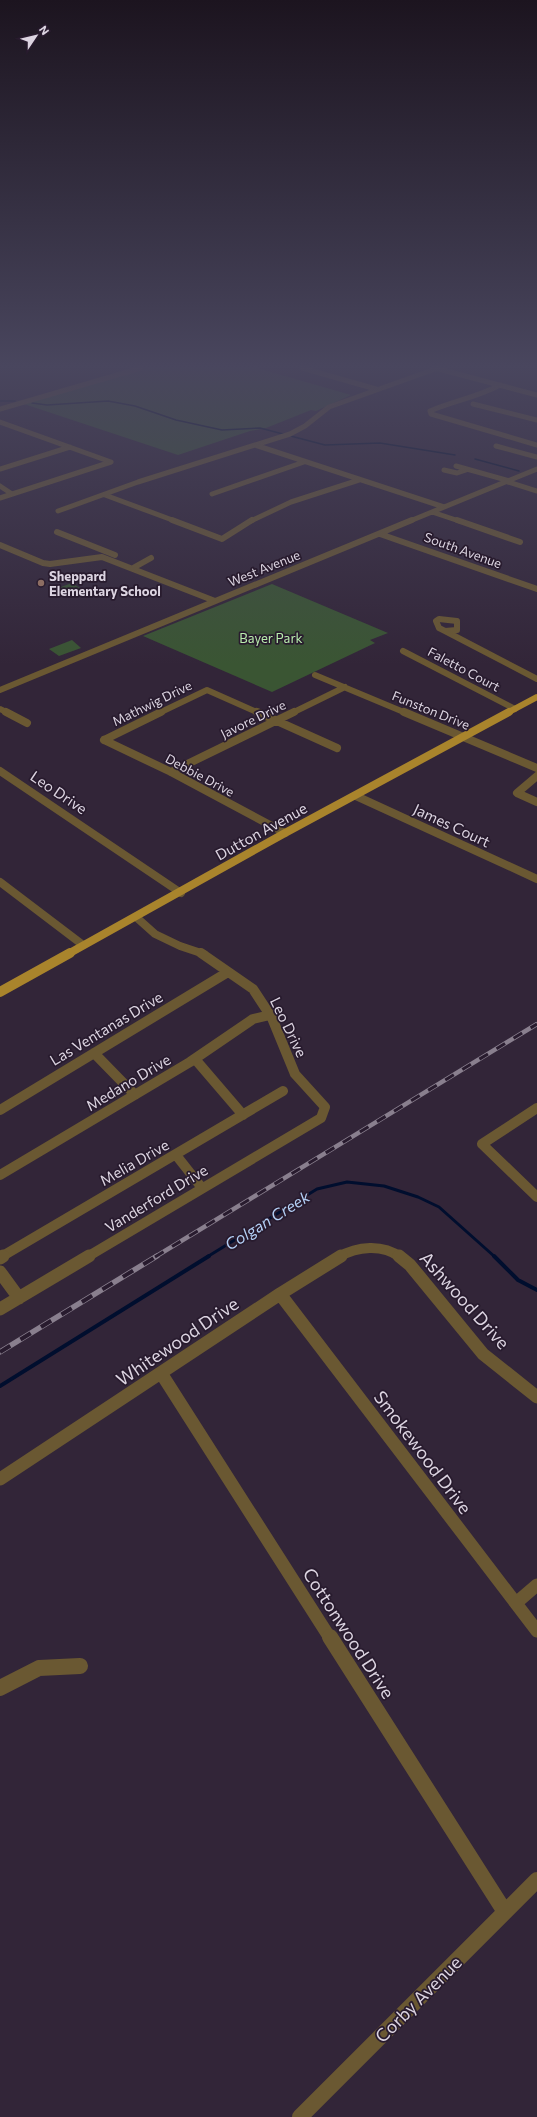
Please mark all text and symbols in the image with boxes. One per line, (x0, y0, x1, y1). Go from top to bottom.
north arrow (16, 16, 56, 56)
text: N (37, 23, 52, 37)
street label: South Avenue (422, 529, 504, 571)
street label: West Avenue (226, 546, 302, 590)
place label: Sheppard Elementary School (49, 568, 161, 599)
marker: Sheppard Elementary School (36, 578, 46, 588)
park label: Bayer Park (239, 630, 303, 646)
street label: Faletto Court (425, 643, 503, 695)
street label: Mathwig Drive (110, 677, 194, 729)
street label: Funston Drive (390, 687, 472, 733)
street label: Javore Drive (218, 696, 288, 742)
street label: Debbie Drive (163, 750, 237, 800)
street label: Leo Drive (27, 766, 91, 818)
street label: Dutton Avenue (212, 798, 310, 864)
street label: James Court (411, 799, 493, 851)
street label: Las Ventanas Drive (46, 987, 166, 1069)
street label: Leo Drive (267, 994, 311, 1060)
street label: Medano Drive (82, 1050, 174, 1114)
street label: Melia Drive (96, 1135, 172, 1189)
street label: Vanderford Drive (101, 1160, 211, 1236)
water label: Colgan Creek (221, 1186, 313, 1254)
street label: Ashwood Drive (415, 1247, 515, 1353)
street label: Whitewood Drive (112, 1292, 242, 1390)
street label: Smokewood Drive (370, 1386, 476, 1518)
street label: Cottonwood Drive (299, 1564, 399, 1702)
street label: Corby Avenue (370, 1951, 466, 2047)

